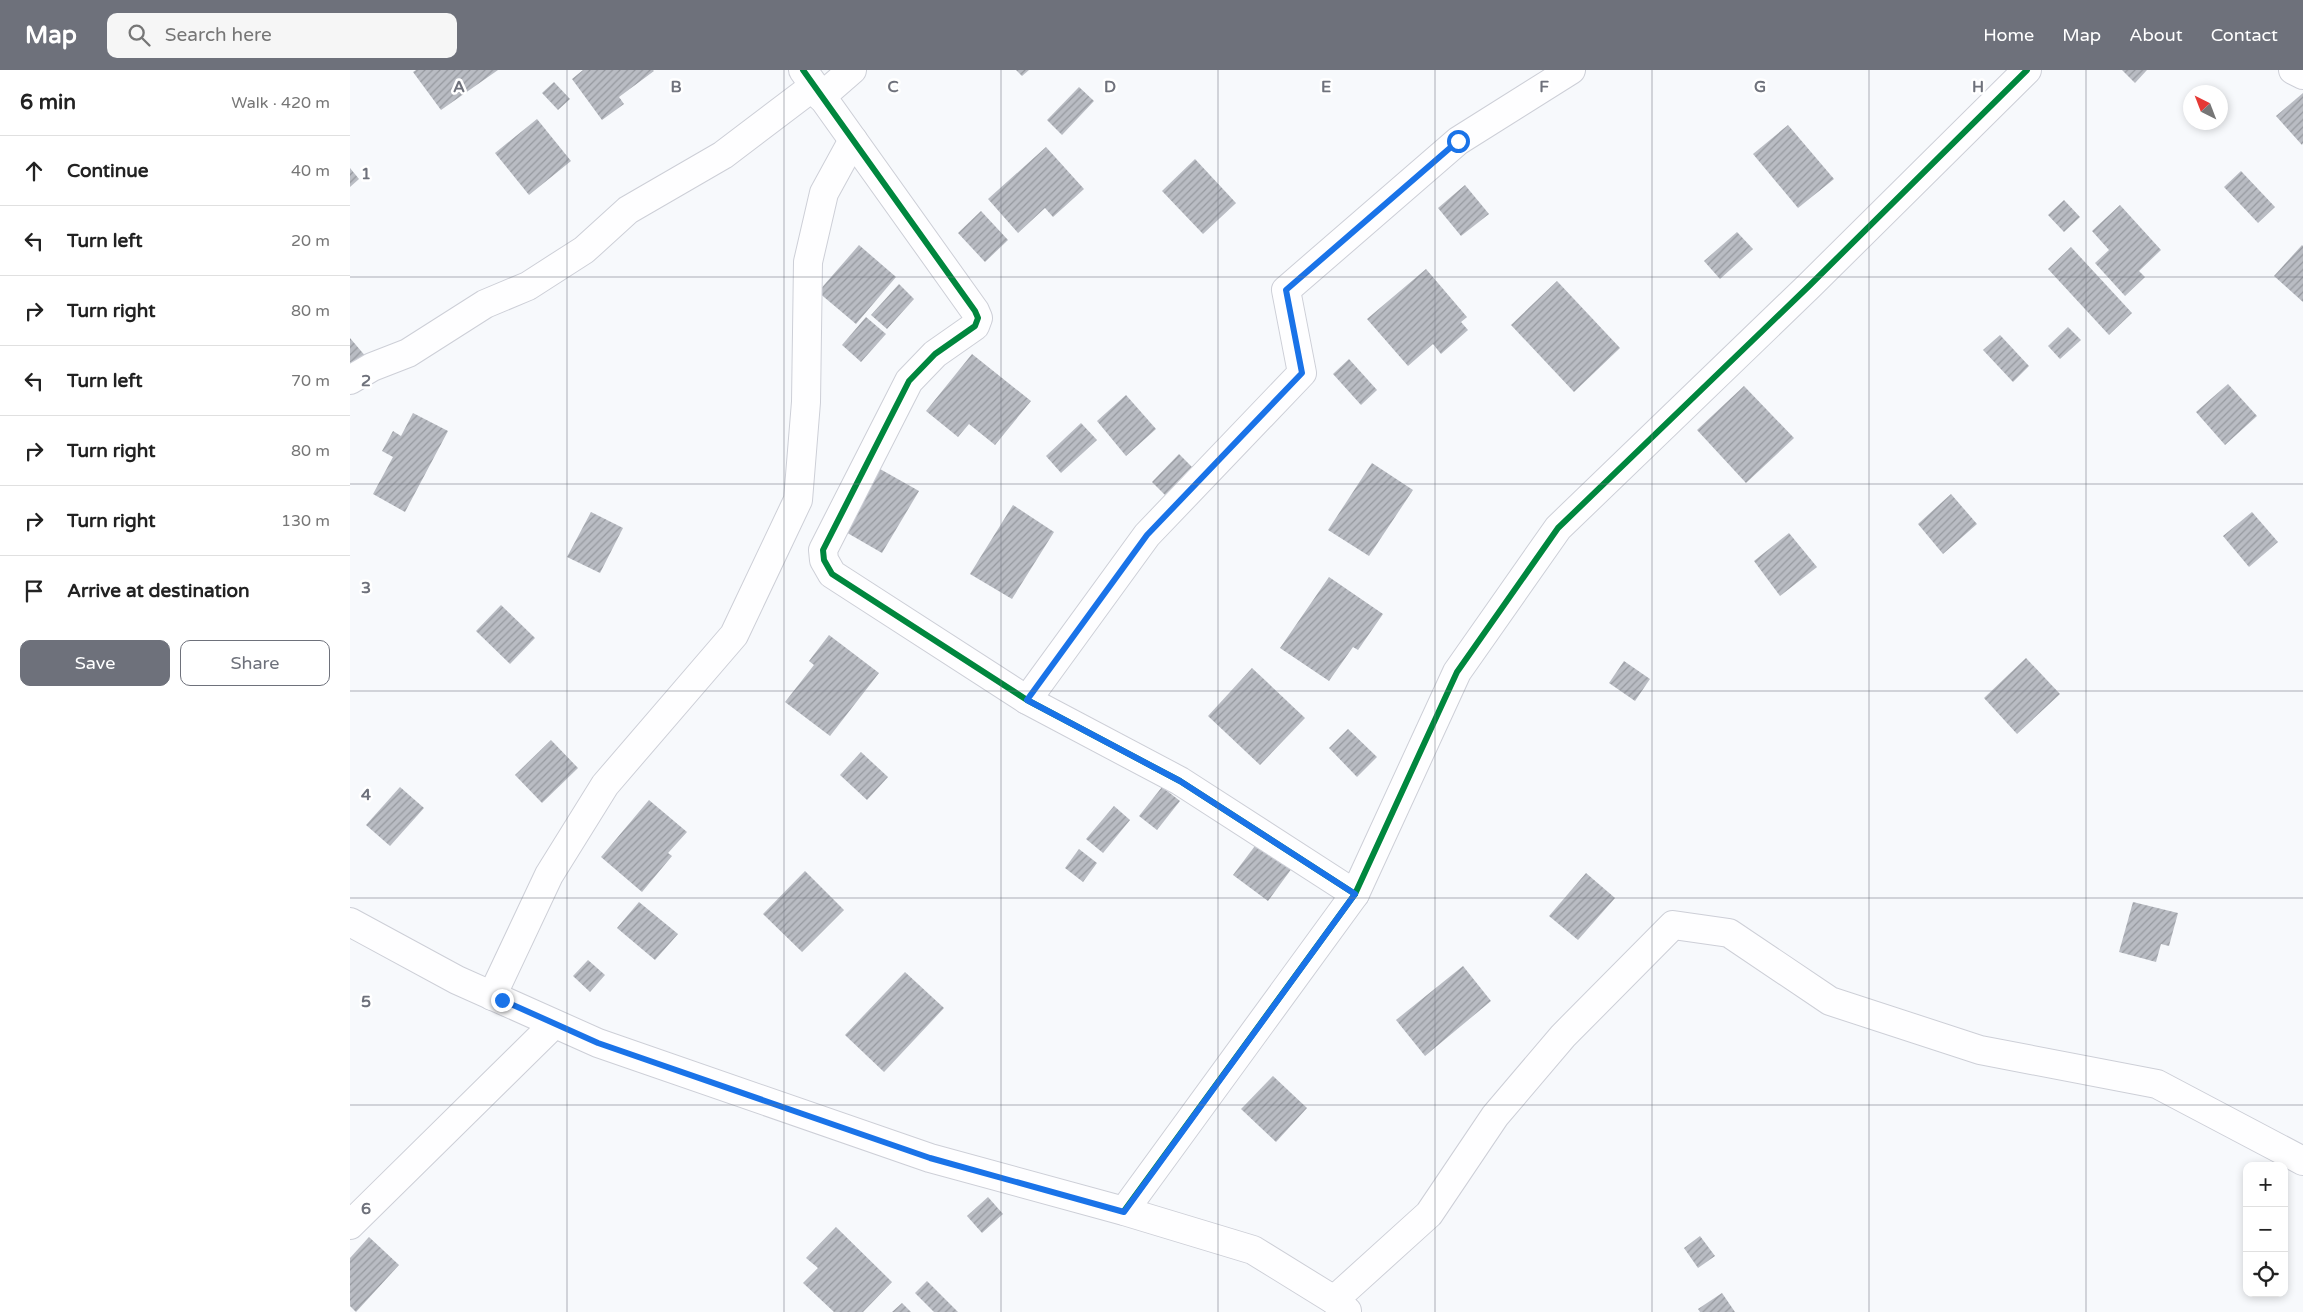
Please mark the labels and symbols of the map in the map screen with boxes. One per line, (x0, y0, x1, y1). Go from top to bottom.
text: A (453, 77, 465, 97)
text: B (670, 77, 682, 97)
text: C (887, 77, 899, 97)
text: D (1104, 77, 1116, 97)
text: E (1321, 77, 1331, 97)
text: F (1539, 77, 1549, 97)
text: G (1754, 77, 1766, 97)
text: H (1972, 77, 1984, 97)
north arrow (2183, 85, 2228, 130)
route start (1447, 130, 1470, 153)
text: 1 (361, 164, 371, 184)
text: 2 (361, 371, 371, 391)
text: 3 (361, 578, 371, 598)
text: 4 (361, 785, 371, 805)
route end (491, 989, 514, 1012)
text: 5 (361, 992, 371, 1012)
text: 6 (361, 1199, 371, 1219)

